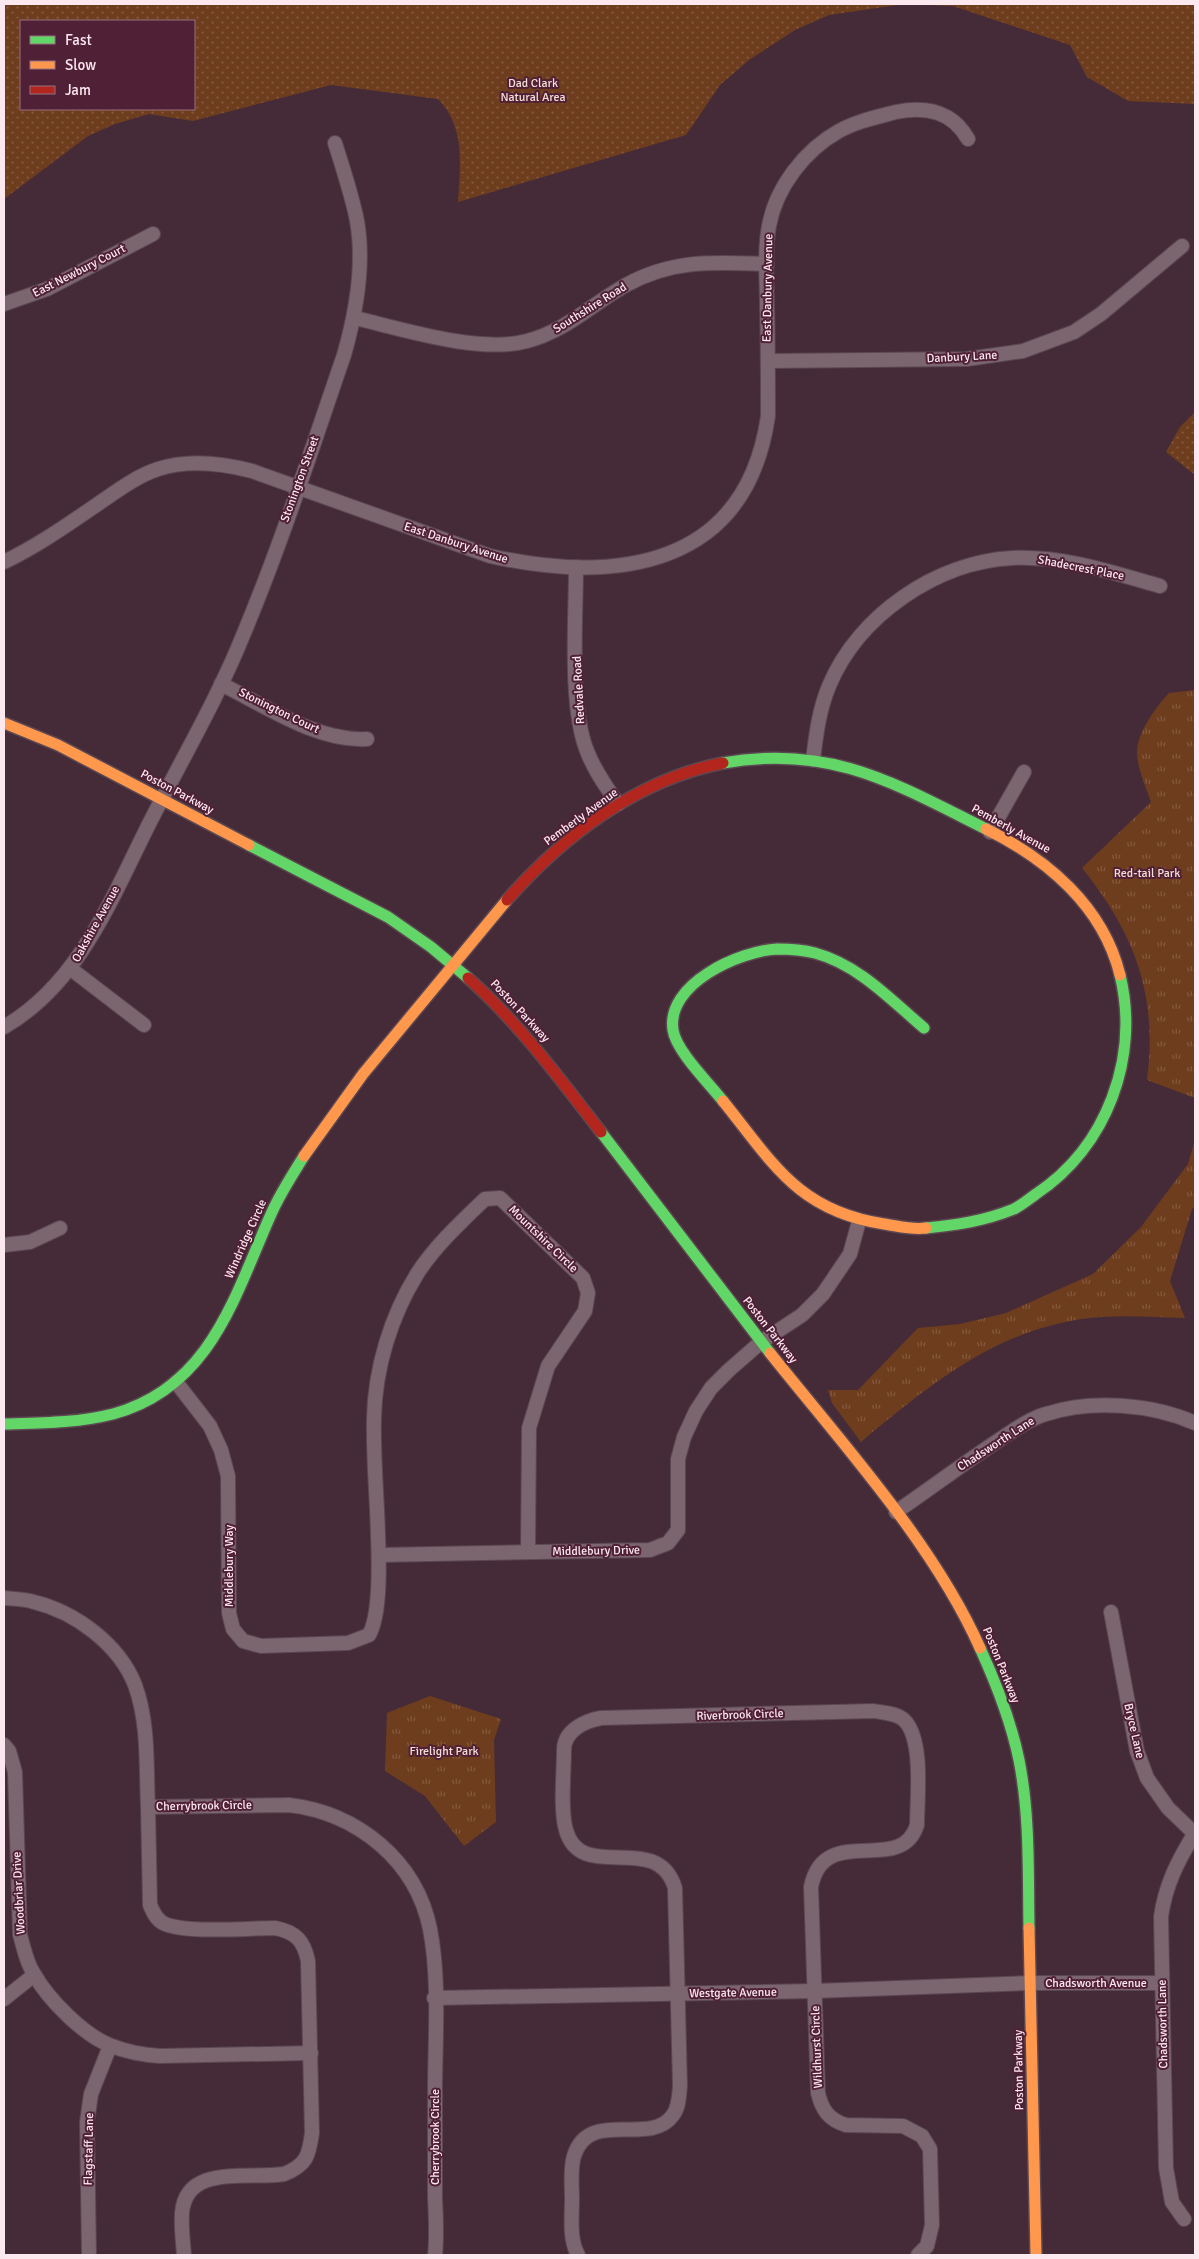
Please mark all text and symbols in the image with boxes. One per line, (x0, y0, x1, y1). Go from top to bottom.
legend (20, 20, 195, 110)
text: Fast (65, 31, 92, 49)
text: Slow (65, 56, 96, 74)
park label: Dad Clark Natural Area (500, 76, 566, 105)
text: Jam (65, 81, 91, 99)
street label: East Danbury Avenue (760, 234, 776, 342)
street label: East Newbury Court (30, 241, 128, 301)
street label: Southshire Road (551, 279, 629, 337)
street label: Danbury Lane (926, 348, 998, 366)
street label: Stonington Street (277, 434, 323, 524)
street label: East Danbury Avenue (402, 519, 510, 567)
street label: Shadecrest Place (1037, 552, 1125, 584)
street label: Redvale Road (570, 655, 588, 725)
street label: Stonington Court (236, 685, 322, 737)
street label: Poston Parkway (138, 766, 216, 818)
street label: Pemberly Avenue (541, 785, 621, 849)
street label: Pemberly Avenue (969, 801, 1053, 857)
park label: Red-tail Park (1114, 866, 1180, 881)
street label: Oakshire Avenue (69, 883, 123, 965)
street label: Poston Parkway (487, 976, 553, 1046)
street label: Windridge Circle (222, 1197, 270, 1281)
street label: Mountshire Circle (505, 1202, 581, 1276)
street label: Poston Parkway (739, 1294, 801, 1367)
street label: Chadsworth Lane (955, 1413, 1037, 1475)
street label: Middlebury Way (222, 1524, 237, 1607)
street label: Middlebury Drive (552, 1543, 640, 1559)
street label: Poston Parkway (979, 1625, 1023, 1706)
street label: Bryce Lane (1120, 1702, 1148, 1760)
street label: Riverbrook Circle (696, 1706, 784, 1724)
park label: Firelight Park (409, 1744, 479, 1759)
street label: Cherrybrook Circle (156, 1798, 252, 1814)
street label: Woodbriar Drive (9, 1851, 29, 1935)
street label: Chadsworth Avenue (1045, 1976, 1147, 1991)
street label: Chadsworth Lane (1155, 1979, 1171, 2069)
street label: Westgate Avenue (689, 1985, 777, 2001)
street label: Wildhurst Circle (808, 2005, 826, 2089)
street label: Poston Parkway (1011, 2029, 1027, 2110)
street label: Cherrybrook Circle (428, 2089, 443, 2185)
street label: Flagstaff Lane (81, 2112, 97, 2186)

